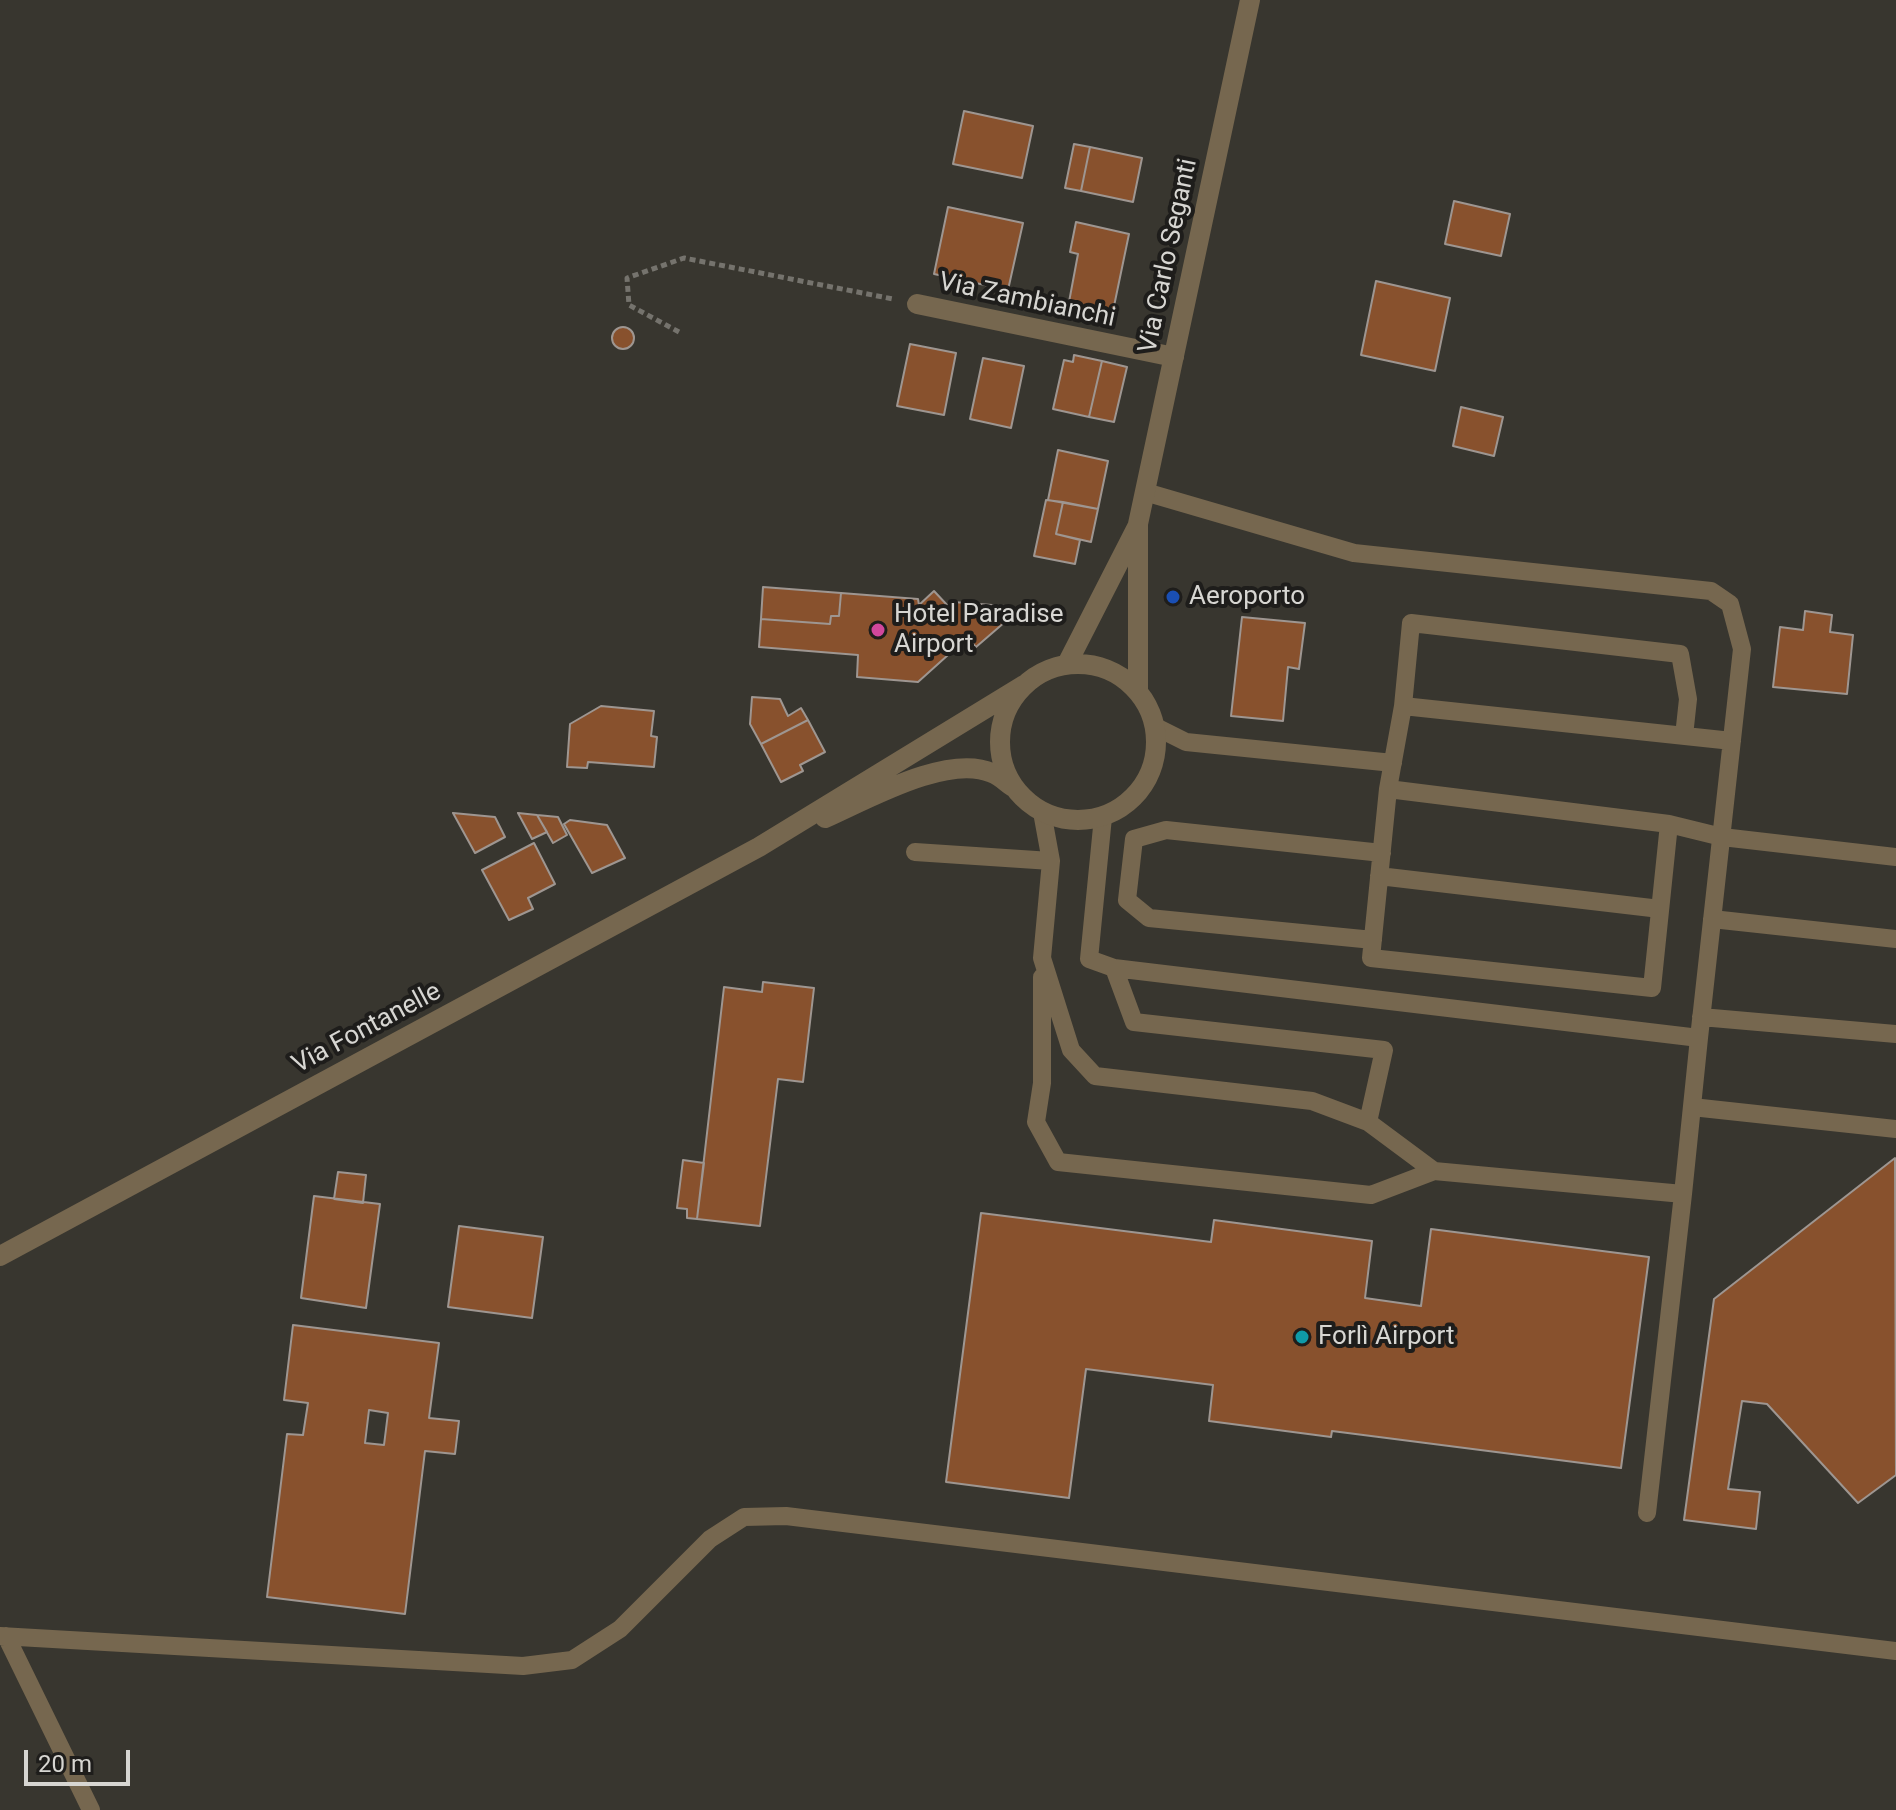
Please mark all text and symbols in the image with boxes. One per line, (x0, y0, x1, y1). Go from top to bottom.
street label: Via Carlo Seganti (1133, 156, 1205, 356)
street label: Via Zambianchi (936, 267, 1118, 335)
place label: Aeroporto (1189, 581, 1305, 613)
marker: Aeroporto (1164, 588, 1182, 606)
place label: Hotel Paradise Airport (894, 599, 1063, 660)
marker: Hotel Paradise Airport (869, 621, 887, 639)
street label: Via Fontanelle (287, 977, 447, 1081)
place label: Forlì Airport (1318, 1321, 1454, 1353)
marker: Forlì Airport (1293, 1328, 1311, 1346)
scale bar (28, 1734, 134, 1784)
text: 20 m (38, 1750, 92, 1778)

